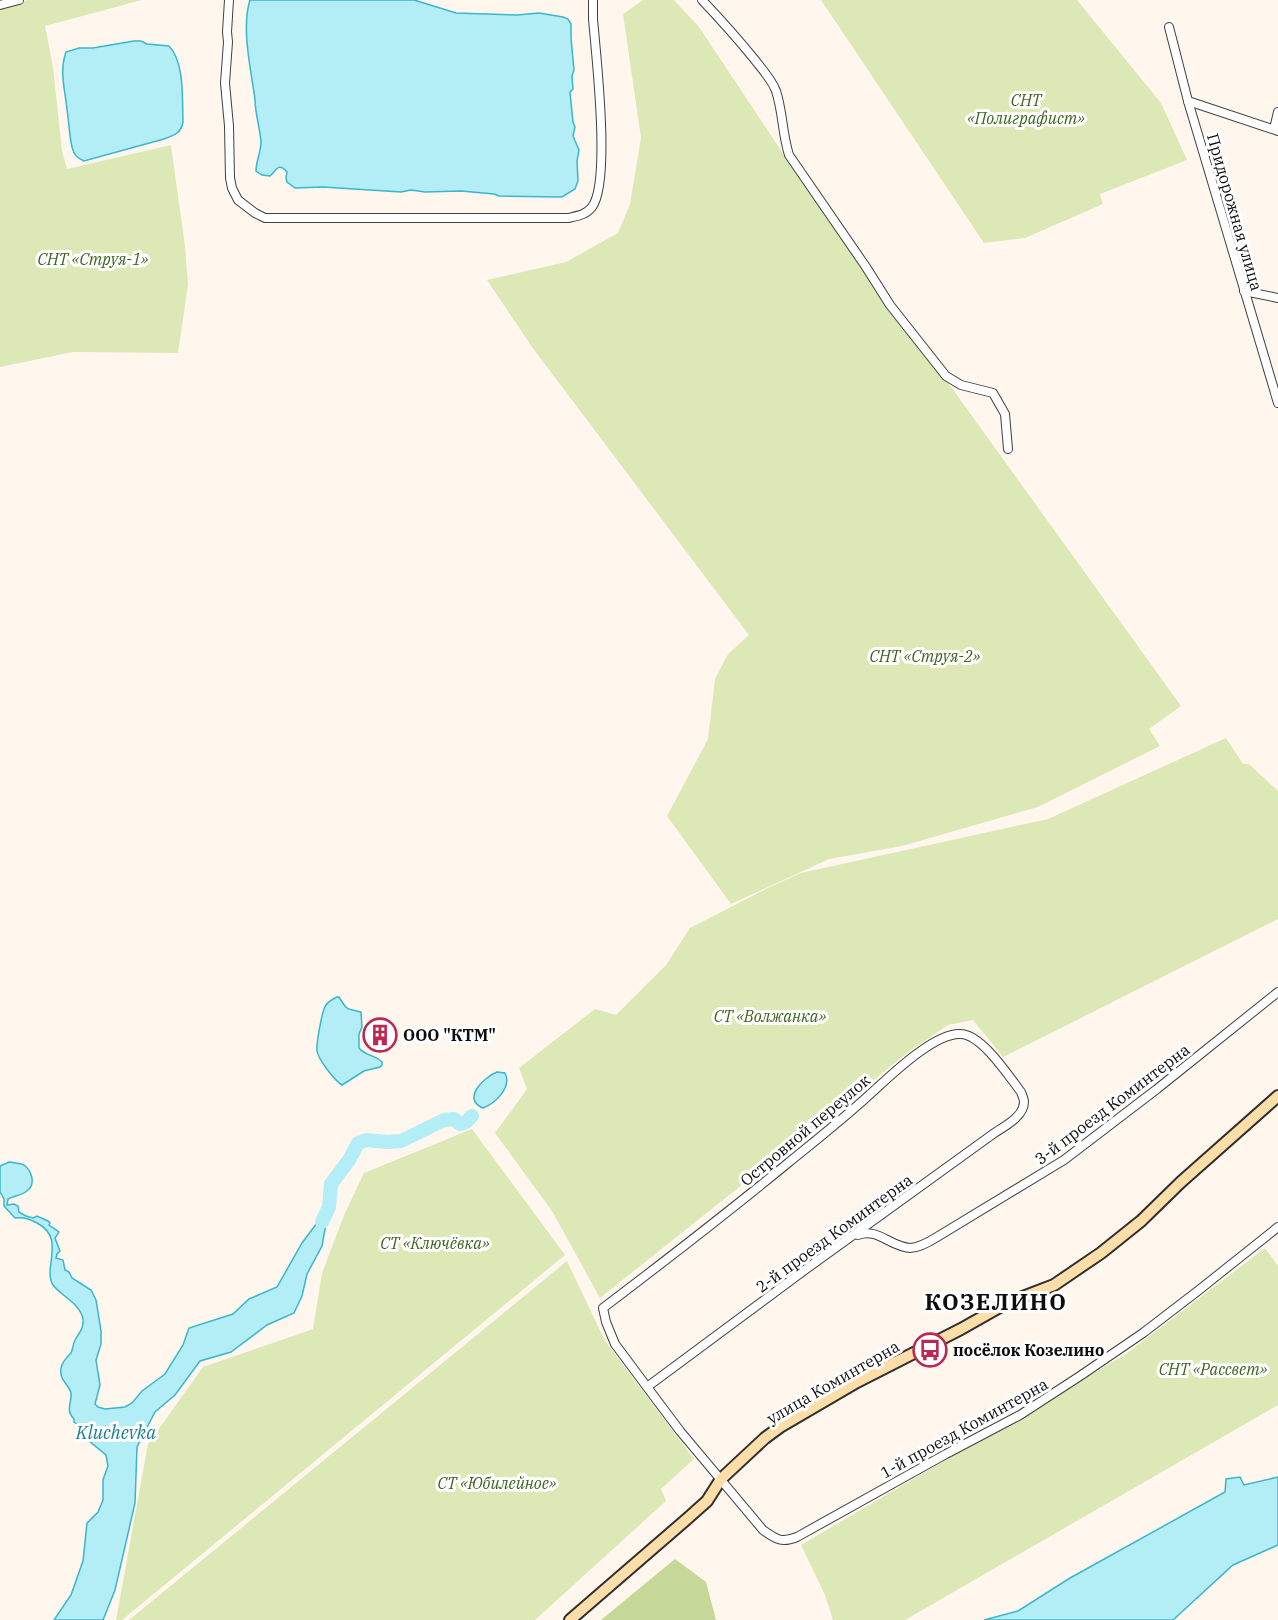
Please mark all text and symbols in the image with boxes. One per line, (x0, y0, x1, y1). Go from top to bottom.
park label: СНТ «Полиграфист» (967, 90, 1085, 128)
street label: Придорожная улица (1203, 131, 1267, 293)
park label: СНТ «Струя-1» (38, 249, 149, 269)
park label: СНТ «Струя-2» (870, 646, 981, 666)
park label: СТ «Волжанка» (714, 1006, 827, 1026)
building icon: ООО "КТМ" (362, 1017, 398, 1053)
place label: ООО "КТМ" (403, 1025, 496, 1045)
street label: 3-й проезд Коминтерна (1031, 1039, 1194, 1169)
street label: Островной переулок (736, 1069, 875, 1190)
street label: 2-й проезд Коминтерна (752, 1169, 916, 1297)
park label: СТ «Ключёвка» (380, 1233, 490, 1253)
district label: КОЗЕЛИНО (925, 1287, 1067, 1316)
bus stop icon: посёлок Козелино (912, 1332, 948, 1368)
street label: улица Коминтерна (763, 1336, 903, 1428)
place label: посёлок Козелино (953, 1340, 1104, 1360)
park label: СНТ «Рассвет» (1159, 1359, 1268, 1379)
street label: 1-й проезд Коминтерна (877, 1373, 1052, 1482)
water label: Kluchevka (75, 1421, 156, 1444)
park label: СТ «Юбилейное» (438, 1473, 557, 1493)

